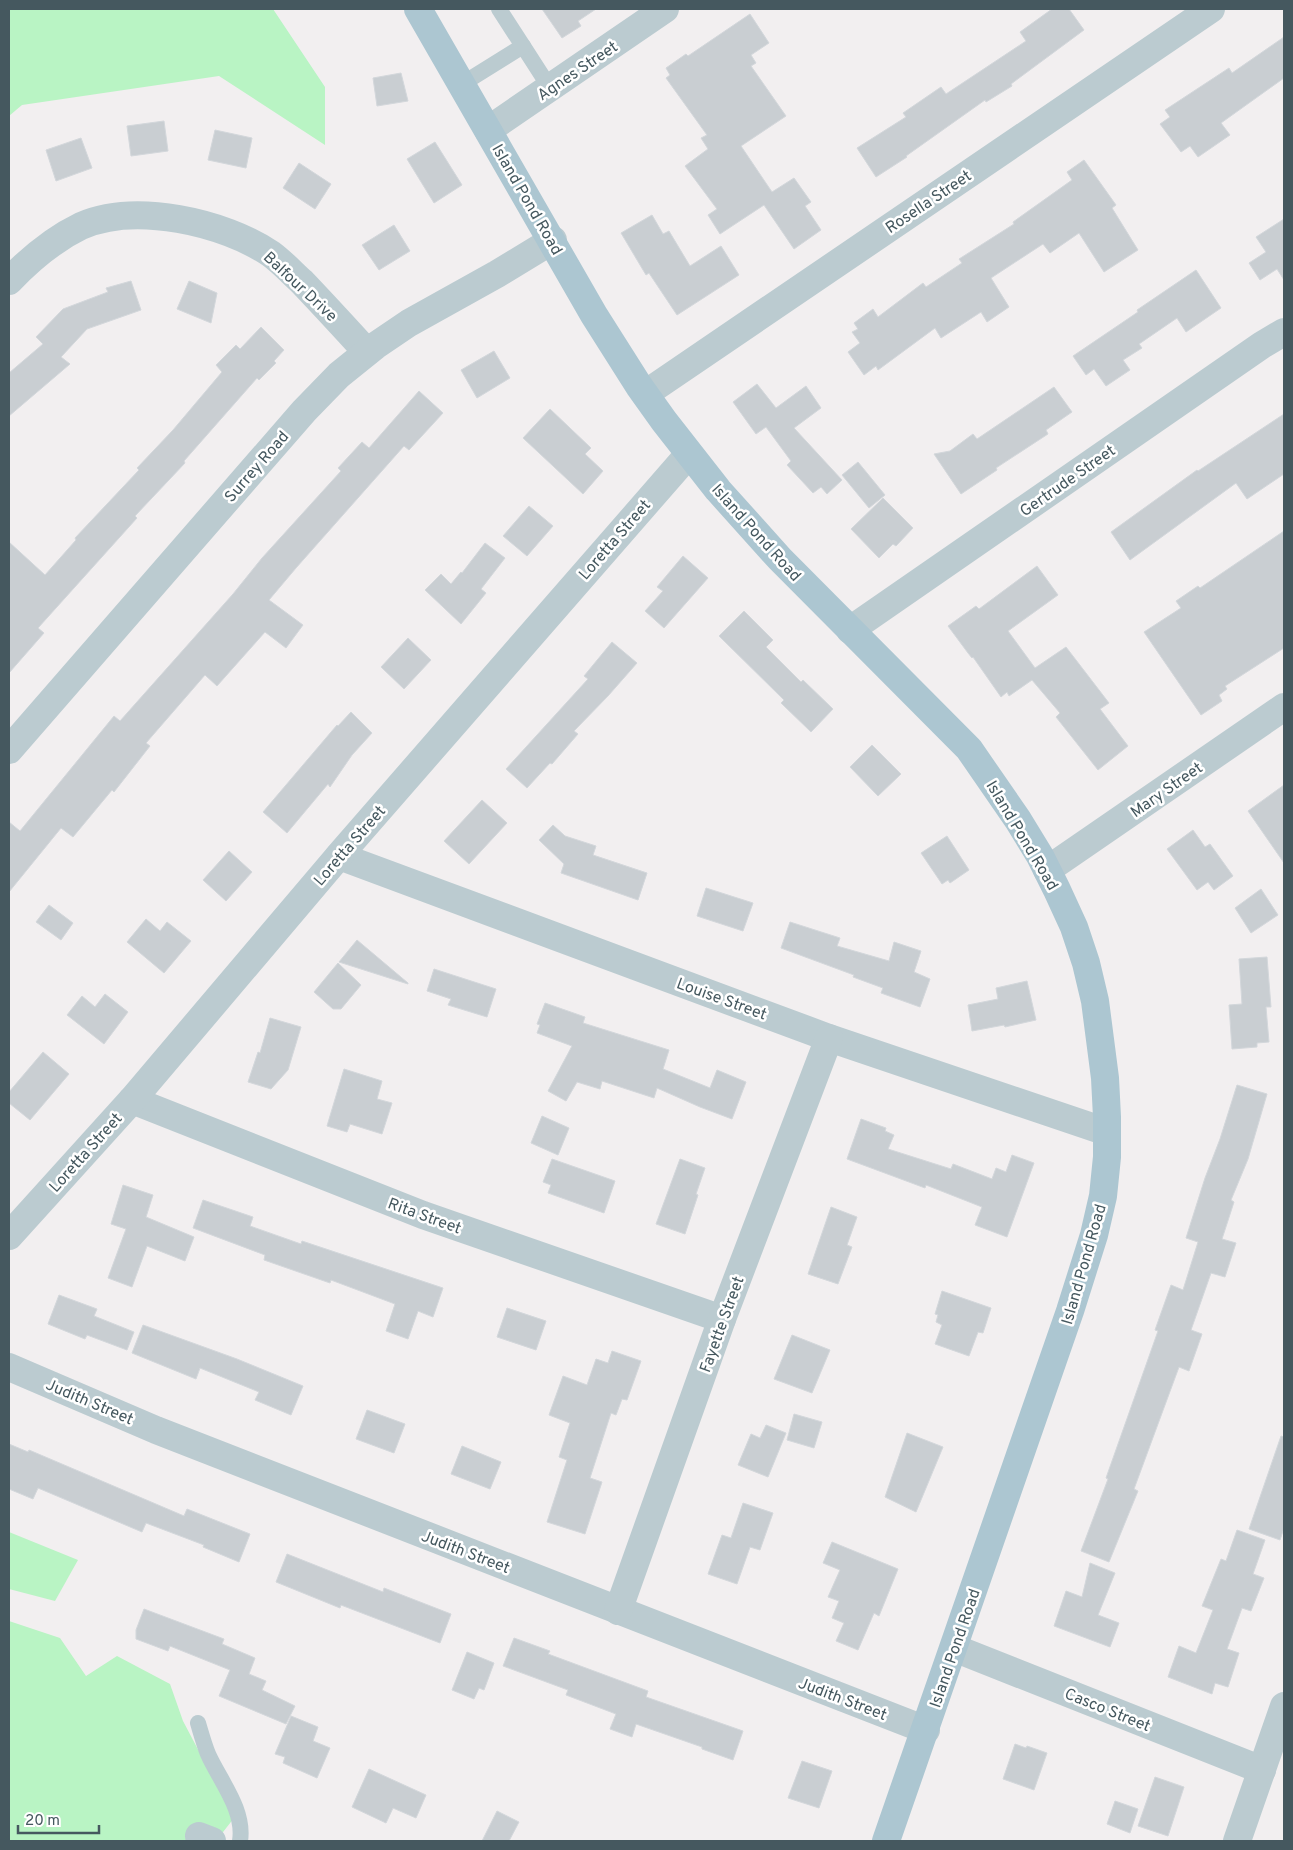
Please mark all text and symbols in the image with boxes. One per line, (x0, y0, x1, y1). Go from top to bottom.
street label: Agnes Street (534, 37, 622, 106)
street label: Island Pond Road (486, 141, 566, 259)
street label: Rosella Street (882, 167, 976, 239)
street label: Balfour Drive (258, 248, 341, 327)
street label: Surrey Road (221, 427, 294, 507)
street label: Gertrude Street (1017, 441, 1120, 522)
street label: Island Pond Road (706, 480, 805, 586)
street label: Loretta Street (575, 496, 656, 585)
street label: Mary Street (1127, 758, 1207, 823)
street label: Island Pond Road (981, 778, 1062, 895)
street label: Loretta Street (310, 802, 391, 891)
street label: Louise Street (673, 974, 769, 1025)
street label: Loretta Street (46, 1109, 127, 1197)
street label: Rita Street (385, 1194, 464, 1239)
street label: Island Pond Road (1058, 1202, 1112, 1327)
street label: Fayette Street (696, 1274, 750, 1376)
street label: Judith Street (42, 1375, 136, 1430)
street label: Judith Street (418, 1527, 512, 1579)
street label: Island Pond Road (926, 1587, 986, 1711)
street label: Judith Street (795, 1674, 889, 1726)
street label: Casco Street (1061, 1685, 1153, 1737)
scale bar (18, 1802, 99, 1834)
text: 20 m (25, 1812, 60, 1831)

